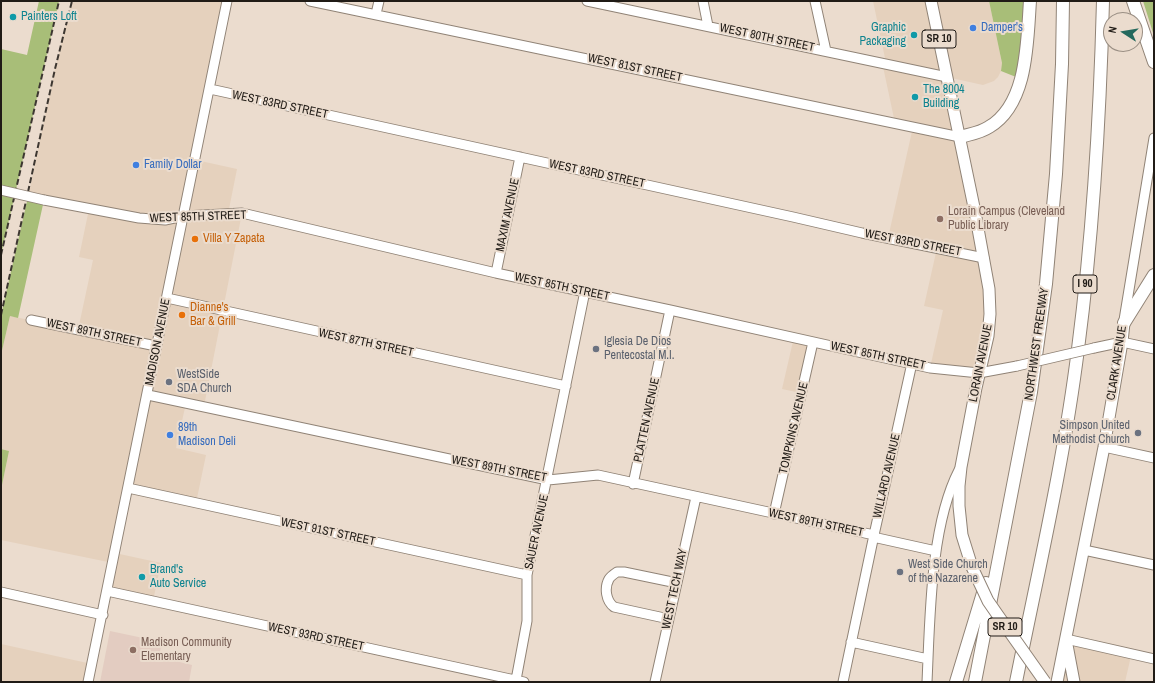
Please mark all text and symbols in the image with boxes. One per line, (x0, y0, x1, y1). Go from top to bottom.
place label: Painters Loft (21, 10, 77, 24)
marker: Painters Loft (8, 12, 18, 22)
north arrow (1103, 12, 1143, 52)
street label: WEST 80TH STREET (718, 21, 816, 55)
place label: Graphic Packaging (860, 21, 906, 49)
place label: Damper's (981, 21, 1023, 35)
marker: Damper's (968, 23, 978, 33)
text: N (1105, 25, 1120, 34)
marker: Graphic Packaging (909, 30, 919, 40)
road number: SR 10 (922, 30, 956, 48)
street label: WEST 81ST STREET (586, 51, 684, 85)
place label: The 8004 Building (923, 83, 965, 111)
street label: WEST 83RD STREET (231, 88, 329, 122)
marker: The 8004 Building (910, 92, 920, 102)
street label: WEST 83RD STREET (548, 157, 646, 191)
place label: Family Dollar (144, 158, 201, 172)
marker: Family Dollar (131, 160, 141, 170)
street label: MAXIM AVENUE (493, 177, 523, 253)
place label: Lorain Campus (Cleveland Public Library (948, 205, 1065, 233)
street label: WEST 85TH STREET (149, 208, 247, 226)
marker: Lorain Campus (Cleveland Public Library (935, 214, 945, 224)
street label: WEST 83RD STREET (864, 227, 962, 259)
place label: Villa Y Zapata (203, 232, 265, 246)
marker: Villa Y Zapata (190, 234, 200, 244)
street label: WEST 85TH STREET (513, 270, 611, 304)
road number: I 90 (1073, 275, 1097, 293)
street label: NORTHWEST FREEWAY (1022, 287, 1052, 401)
street label: MADISON AVENUE (142, 297, 174, 387)
place label: Dianne's Bar & Grill (190, 301, 235, 329)
marker: Dianne's Bar & Grill (177, 310, 187, 320)
street label: WEST 89TH STREET (45, 316, 143, 350)
street label: LORAIN AVENUE (966, 323, 996, 403)
street label: CLARK AVENUE (1104, 325, 1130, 401)
street label: WEST 87TH STREET (317, 326, 415, 360)
place label: Iglesia De Dios Pentecostal M.I. (604, 335, 675, 363)
street label: WEST 85TH STREET (829, 339, 927, 373)
marker: Iglesia De Dios Pentecostal M.I. (591, 344, 601, 354)
place label: WestSide SDA Church (177, 368, 232, 396)
street label: PLATTEN AVENUE (631, 376, 663, 464)
marker: WestSide SDA Church (164, 377, 174, 387)
street label: TOMPKINS AVENUE (776, 381, 812, 475)
place label: Simpson United Methodist Church (1052, 419, 1130, 447)
place label: 89th Madison Deli (178, 421, 236, 449)
marker: Simpson United Methodist Church (1133, 428, 1143, 438)
marker: 89th Madison Deli (165, 430, 175, 440)
street label: WILLARD AVENUE (870, 432, 904, 520)
street label: WEST 89TH STREET (450, 453, 548, 485)
street label: SAUER AVENUE (522, 493, 552, 571)
street label: WEST 89TH STREET (767, 506, 865, 540)
street label: WEST 91ST STREET (279, 515, 377, 549)
street label: WEST TECH WAY (659, 547, 691, 631)
place label: West Side Church of the Nazarene (908, 558, 988, 586)
place label: Brand's Auto Service (150, 563, 206, 591)
marker: West Side Church of the Nazarene (895, 567, 905, 577)
marker: Brand's Auto Service (137, 572, 147, 582)
road number: SR 10 (988, 618, 1022, 636)
street label: WEST 93RD STREET (267, 620, 365, 654)
place label: Madison Community Elementary (141, 636, 232, 664)
marker: Madison Community Elementary (128, 645, 138, 655)

